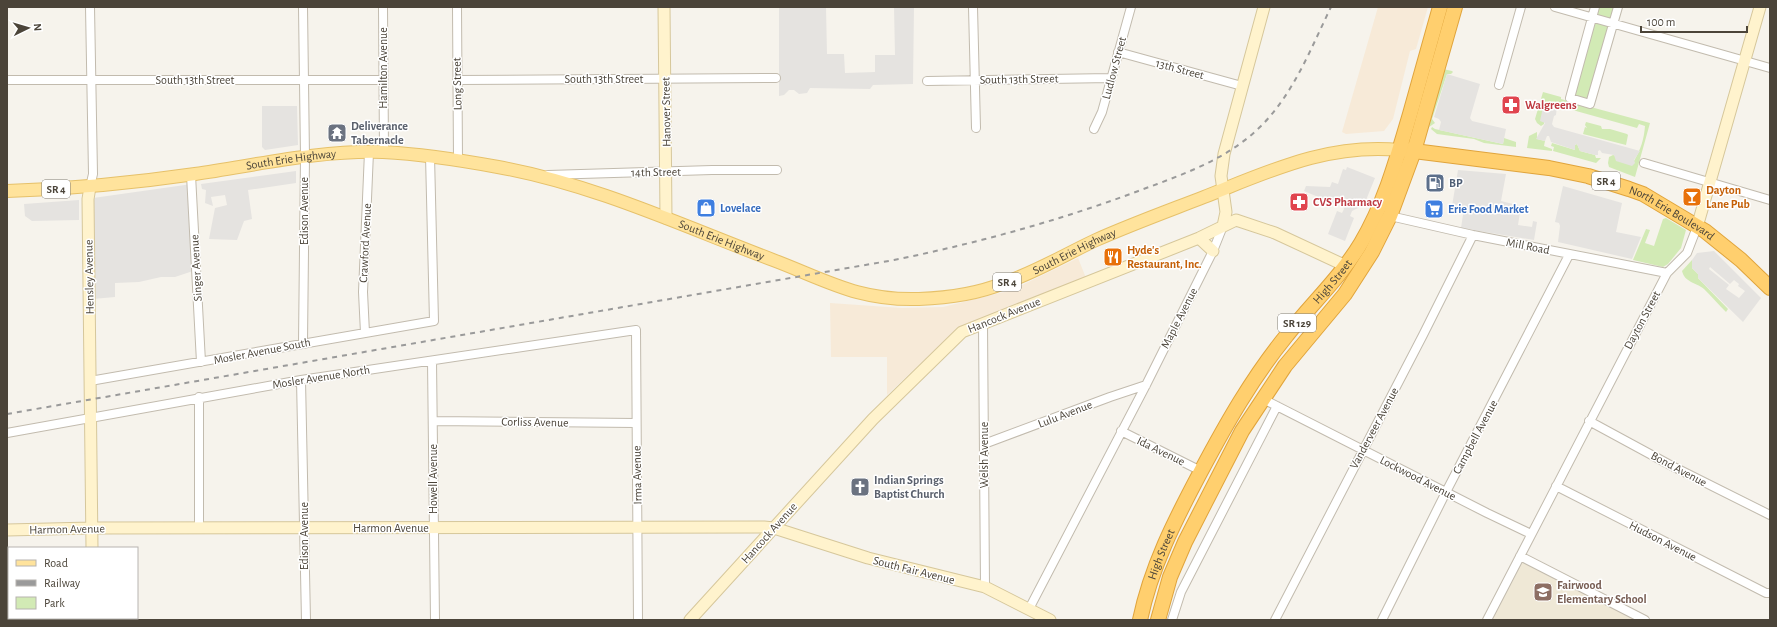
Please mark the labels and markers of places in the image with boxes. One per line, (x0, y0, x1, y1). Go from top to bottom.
pharmacy icon: Walgreens (1500, 94, 1522, 116)
place label: Walgreens (1525, 99, 1577, 111)
place label: Deliverance Tabernacle (351, 120, 408, 146)
temple icon: Deliverance Tabernacle (326, 122, 348, 144)
fuel station icon: BP (1424, 172, 1446, 194)
place label: BP (1449, 177, 1463, 189)
place label: Dayton Lane Pub (1706, 184, 1750, 210)
bar icon: Dayton Lane Pub (1681, 186, 1703, 208)
pharmacy icon: CVS Pharmacy (1288, 191, 1310, 213)
place label: CVS Pharmacy (1313, 196, 1383, 209)
shop icon: Lovelace (695, 197, 717, 219)
supermarket icon: Erie Food Market (1423, 198, 1445, 220)
place label: Lovelace (720, 202, 761, 214)
place label: Erie Food Market (1448, 203, 1529, 215)
place label: Hyde's Restaurant, Inc. (1127, 244, 1202, 270)
restaurant icon: Hyde's Restaurant, Inc. (1102, 246, 1124, 268)
place label: Indian Springs Baptist Church (874, 474, 945, 500)
church icon: Indian Springs Baptist Church (849, 476, 871, 498)
place label: Fairwood Elementary School (1557, 579, 1647, 606)
school or university icon: Fairwood Elementary School (1532, 581, 1554, 603)

